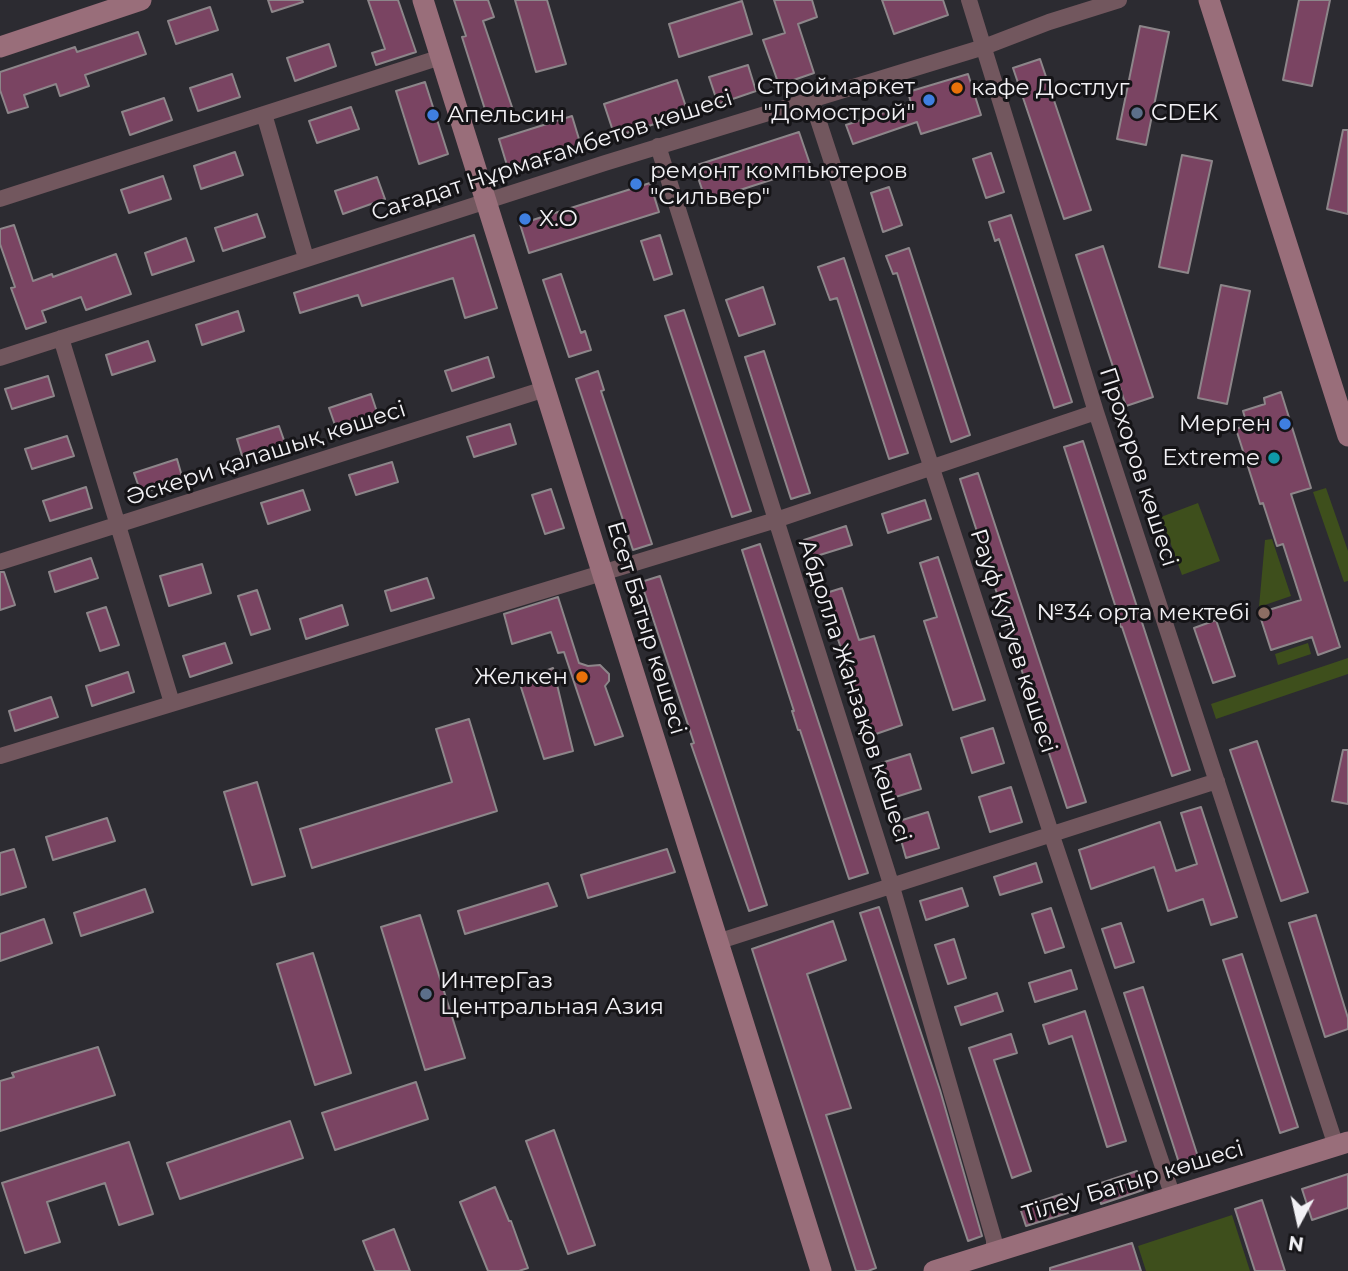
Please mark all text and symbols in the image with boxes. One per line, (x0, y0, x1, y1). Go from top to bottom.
place label: Строймаркет "Домострой" (757, 73, 915, 127)
place label: кафе Достлуг (971, 74, 1130, 102)
marker: кафе Достлуг (949, 80, 965, 96)
street label: Сағадат Нұрмағамбетов көшесі (368, 84, 736, 228)
marker: Строймаркет "Домострой" (921, 92, 937, 108)
place label: CDEK (1151, 99, 1218, 127)
place label: Апельсин (447, 101, 565, 129)
marker: CDEK (1129, 105, 1145, 121)
marker: Апельсин (425, 107, 441, 123)
place label: ремонт компьютеров "Сильвер" (650, 157, 908, 211)
marker: ремонт компьютеров "Сильвер" (628, 176, 644, 192)
place label: X.O (539, 205, 578, 233)
marker: X.O (517, 211, 533, 227)
street label: Прохоров көшесі (1093, 364, 1183, 570)
street label: Әскери қалашық көшесі (123, 396, 409, 512)
place label: Мерген (1179, 410, 1271, 438)
marker: Мерген (1277, 416, 1293, 432)
place label: Extreme (1162, 444, 1260, 472)
marker: Extreme (1266, 450, 1282, 466)
street label: Есет Батыр көшесі (600, 518, 692, 738)
street label: Рауф Кутуев көшесі (964, 525, 1062, 757)
street label: Абдолла Жанзақов көшесі (792, 536, 916, 846)
place label: №34 орта мектебі (1036, 599, 1250, 627)
marker: №34 орта мектебі (1256, 605, 1272, 621)
place label: Желкен (474, 663, 568, 691)
marker: Желкен (574, 669, 590, 685)
place label: ИнтерГаз Центральная Азия (440, 967, 664, 1021)
marker: ИнтерГаз Центральная Азия (418, 986, 434, 1002)
street label: Тілеу Батыр көшесі (1019, 1135, 1247, 1229)
north arrow (1264, 1187, 1334, 1257)
text: N (1287, 1231, 1305, 1256)

